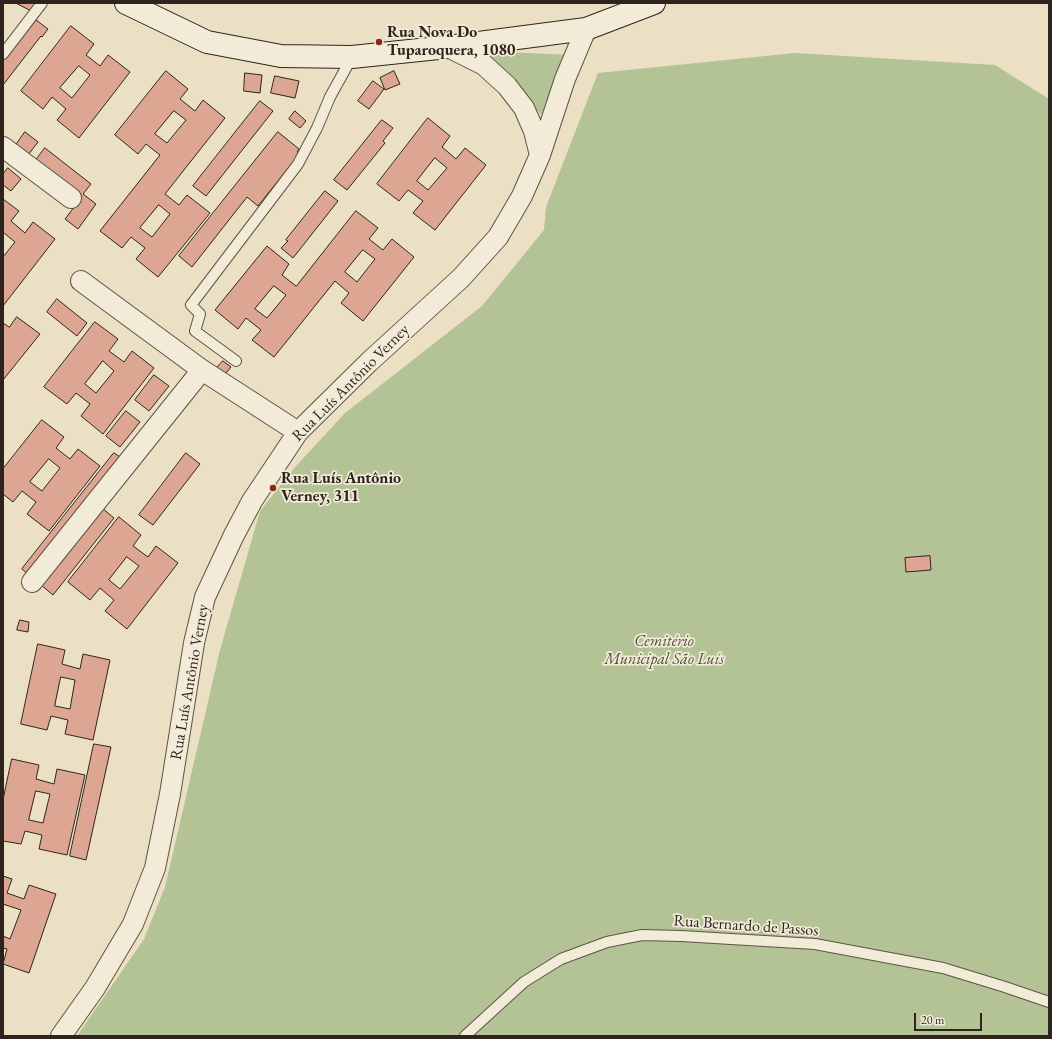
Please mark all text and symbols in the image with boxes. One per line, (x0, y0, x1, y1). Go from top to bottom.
place label: Rua Nova Do Tuparoquera, 1080 (387, 23, 515, 61)
marker: Rua Nova Do Tuparoquera, 1080 (374, 37, 384, 47)
street label: Rua Luís Antônio Verney (288, 320, 414, 446)
place label: Rua Luís Antônio Verney, 311 (281, 469, 401, 507)
marker: Rua Luís Antônio Verney, 311 (268, 483, 278, 493)
street label: Rua Luís Antônio Verney (167, 603, 213, 761)
park label: Cemitério Municipal São Luís (604, 632, 724, 670)
street label: Rua Bernardo de Passos (673, 911, 819, 941)
scale bar (916, 1005, 984, 1031)
text: 20 m (921, 1012, 944, 1028)

